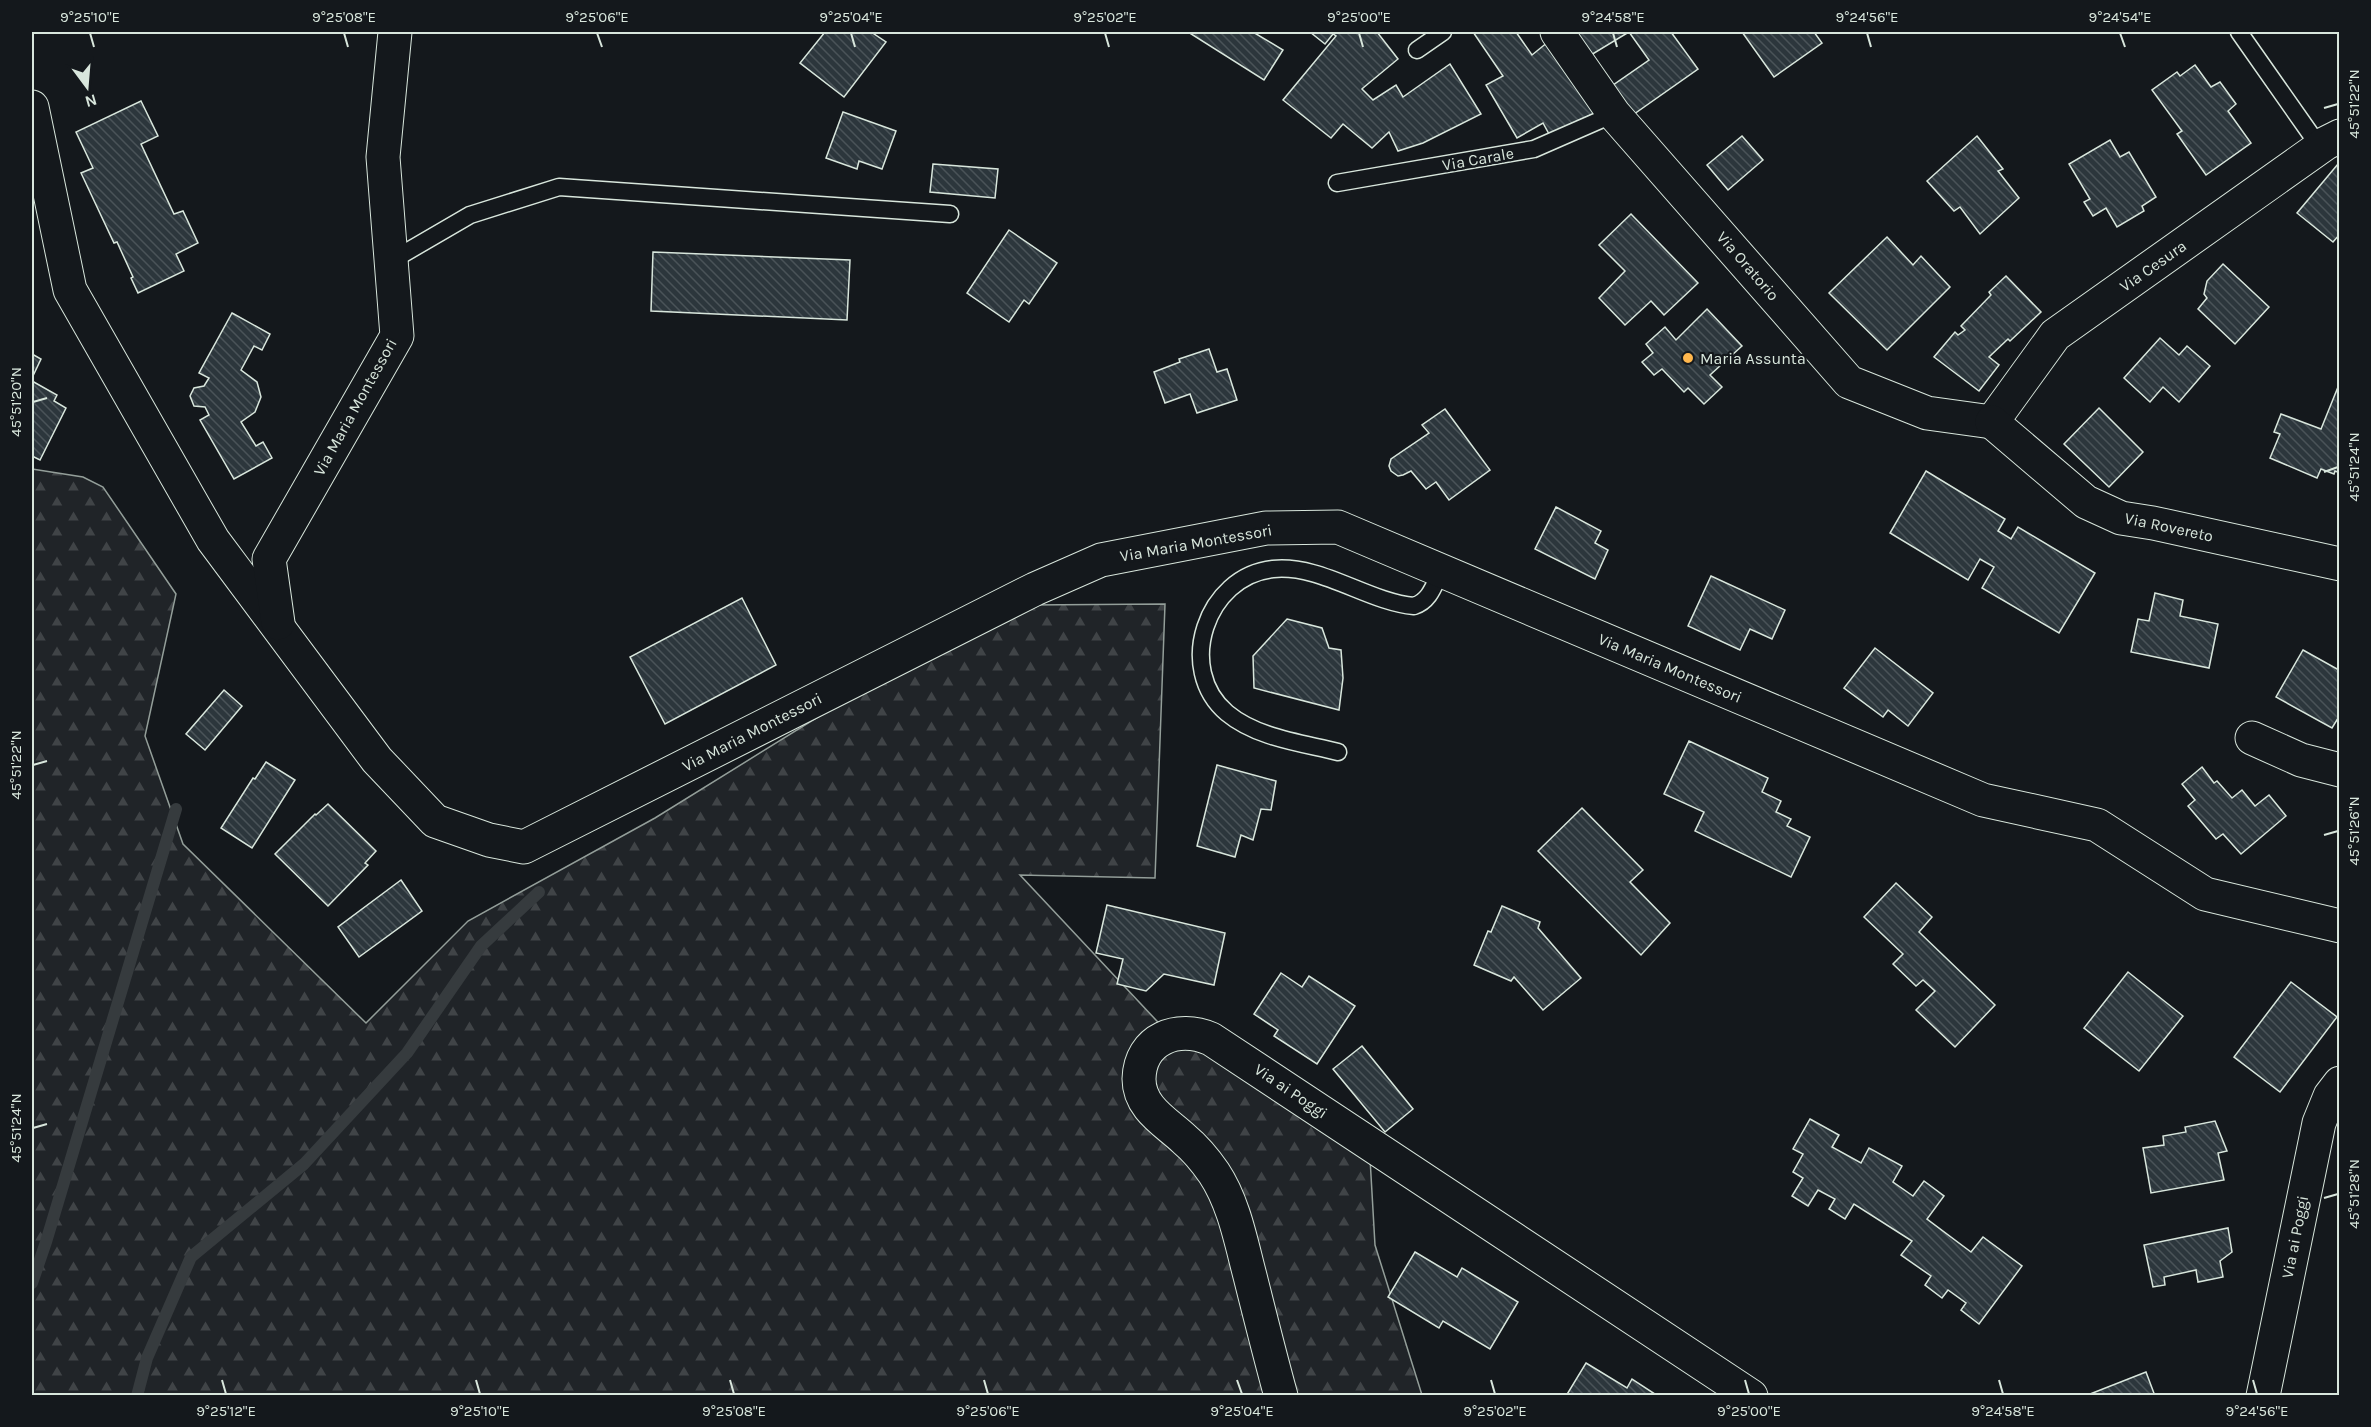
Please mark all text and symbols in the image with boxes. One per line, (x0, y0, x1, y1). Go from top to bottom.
text: 9°25'10"E (60, 8, 120, 26)
text: 9°25'08"E (312, 8, 376, 26)
text: 9°25'06"E (565, 8, 629, 26)
text: 9°25'04"E (819, 8, 883, 26)
text: 9°25'02"E (1073, 8, 1137, 26)
text: 9°25'00"E (1327, 8, 1391, 26)
text: 9°24'58"E (1581, 8, 1645, 26)
text: 9°24'56"E (1836, 8, 1898, 26)
text: 9°24'54"E (2089, 8, 2151, 26)
north arrow (57, 57, 117, 117)
text: 45°51'22"N (2345, 69, 2363, 139)
text: N (83, 90, 99, 112)
street label: Via Carale (1441, 143, 1515, 175)
street label: Via Oratorio (1713, 228, 1783, 304)
street label: Via Cesura (2116, 236, 2190, 296)
street label: Via Maria Montessori (309, 335, 401, 479)
place label: Maria Assunta (1700, 349, 1806, 368)
marker: Maria Assunta (1681, 351, 1695, 365)
text: 45°51'20"N (7, 367, 25, 437)
text: 45°51'24"N (2345, 432, 2363, 502)
street label: Via Rovereto (2123, 508, 2215, 546)
street label: Via Maria Montessori (1118, 520, 1274, 566)
street label: Via Maria Montessori (1595, 629, 1745, 707)
street label: Via Maria Montessori (679, 689, 825, 775)
text: 45°51'22"N (7, 730, 25, 800)
text: 45°51'26"N (2345, 796, 2363, 866)
street label: Via ai Poggi (1251, 1060, 1331, 1122)
text: 45°51'24"N (7, 1093, 25, 1163)
text: 45°51'28"N (2345, 1159, 2363, 1229)
street label: Via ai Poggi (2278, 1194, 2312, 1280)
text: 9°25'12"E (196, 1402, 256, 1420)
text: 9°25'10"E (450, 1402, 510, 1420)
text: 9°25'08"E (702, 1402, 766, 1420)
text: 9°25'06"E (956, 1402, 1020, 1420)
text: 9°25'04"E (1210, 1402, 1274, 1420)
text: 9°25'02"E (1463, 1402, 1527, 1420)
text: 9°25'00"E (1717, 1402, 1781, 1420)
text: 9°24'58"E (1971, 1402, 2035, 1420)
text: 9°24'56"E (2226, 1402, 2288, 1420)

